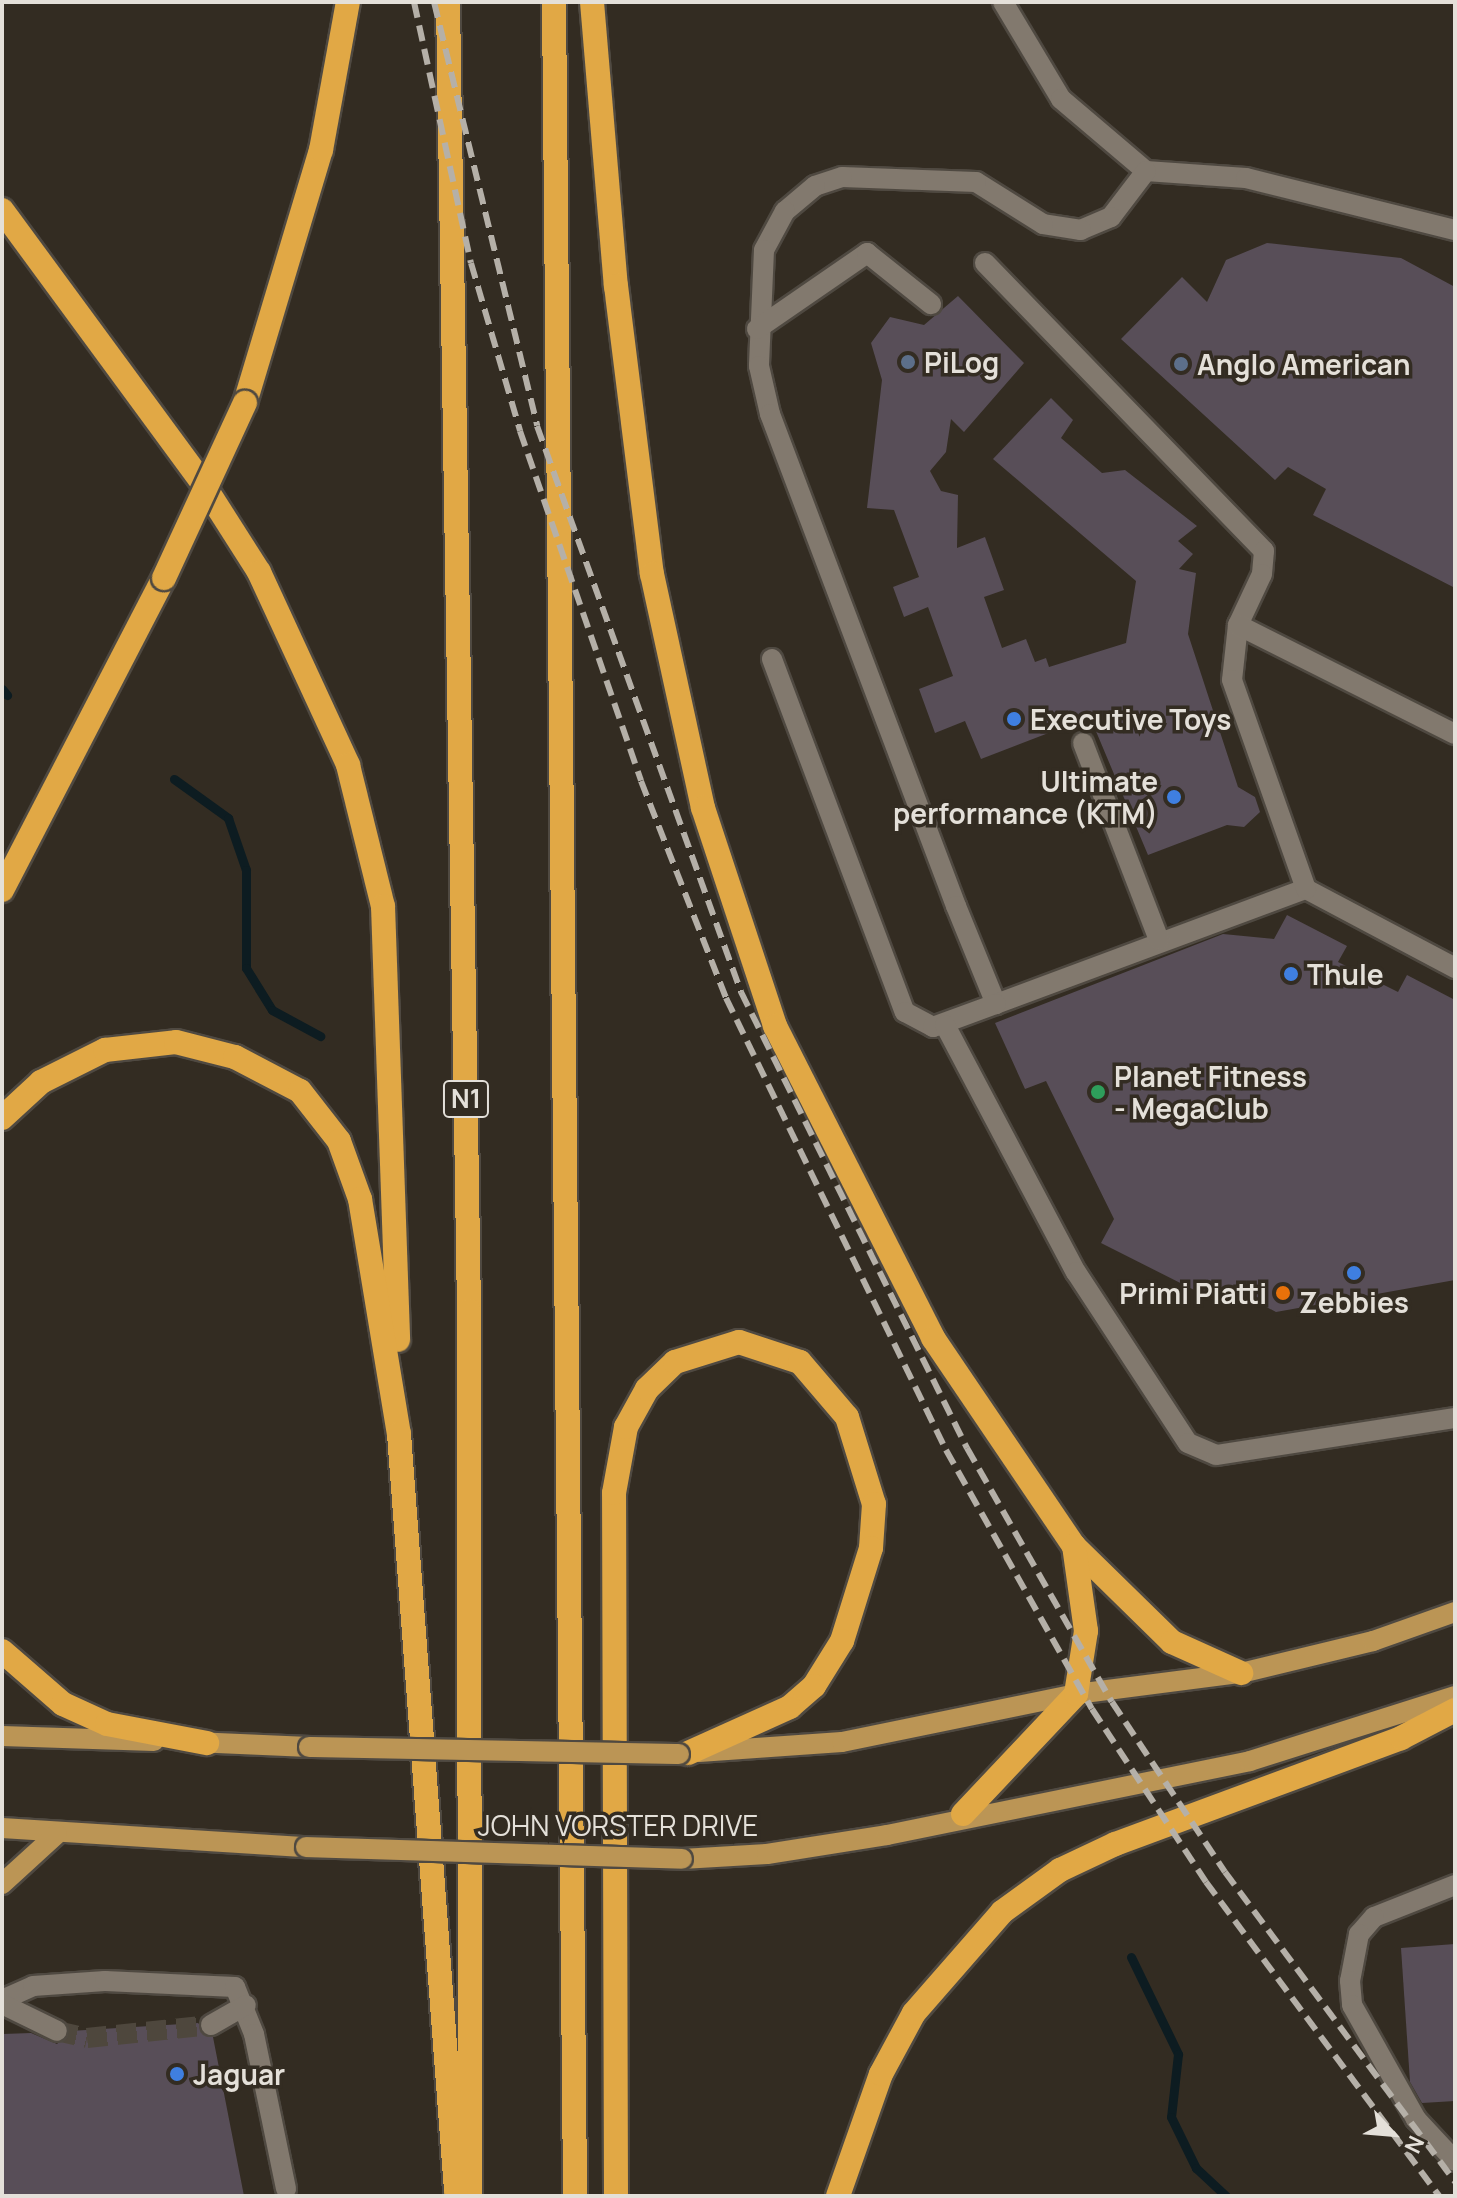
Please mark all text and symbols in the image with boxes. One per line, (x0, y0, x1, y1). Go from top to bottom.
place label: PiLog (924, 345, 999, 379)
place label: Anglo American (1197, 347, 1410, 381)
marker: PiLog (899, 353, 917, 371)
marker: Anglo American (1172, 355, 1190, 373)
place label: Executive Toys (1030, 702, 1231, 736)
marker: Executive Toys (1005, 710, 1023, 728)
place label: Ultimate performance (KTM) (893, 764, 1158, 830)
marker: Ultimate performance (KTM) (1165, 788, 1183, 806)
place label: Thule (1307, 957, 1384, 991)
marker: Thule (1282, 965, 1300, 983)
place label: Planet Fitness - MegaClub (1114, 1059, 1307, 1125)
road number: N1 (442, 1077, 490, 1121)
marker: Planet Fitness - MegaClub (1089, 1083, 1107, 1101)
marker: Zebbies (1345, 1264, 1363, 1282)
place label: Primi Piatti (1119, 1276, 1267, 1310)
marker: Primi Piatti (1274, 1284, 1292, 1302)
place label: Zebbies (1299, 1285, 1409, 1319)
street label: JOHN VORSTER DRIVE (478, 1808, 758, 1842)
place label: Jaguar (193, 2057, 285, 2091)
marker: Jaguar (168, 2065, 186, 2083)
north arrow (1353, 2094, 1433, 2174)
text: N (1398, 2131, 1432, 2158)

